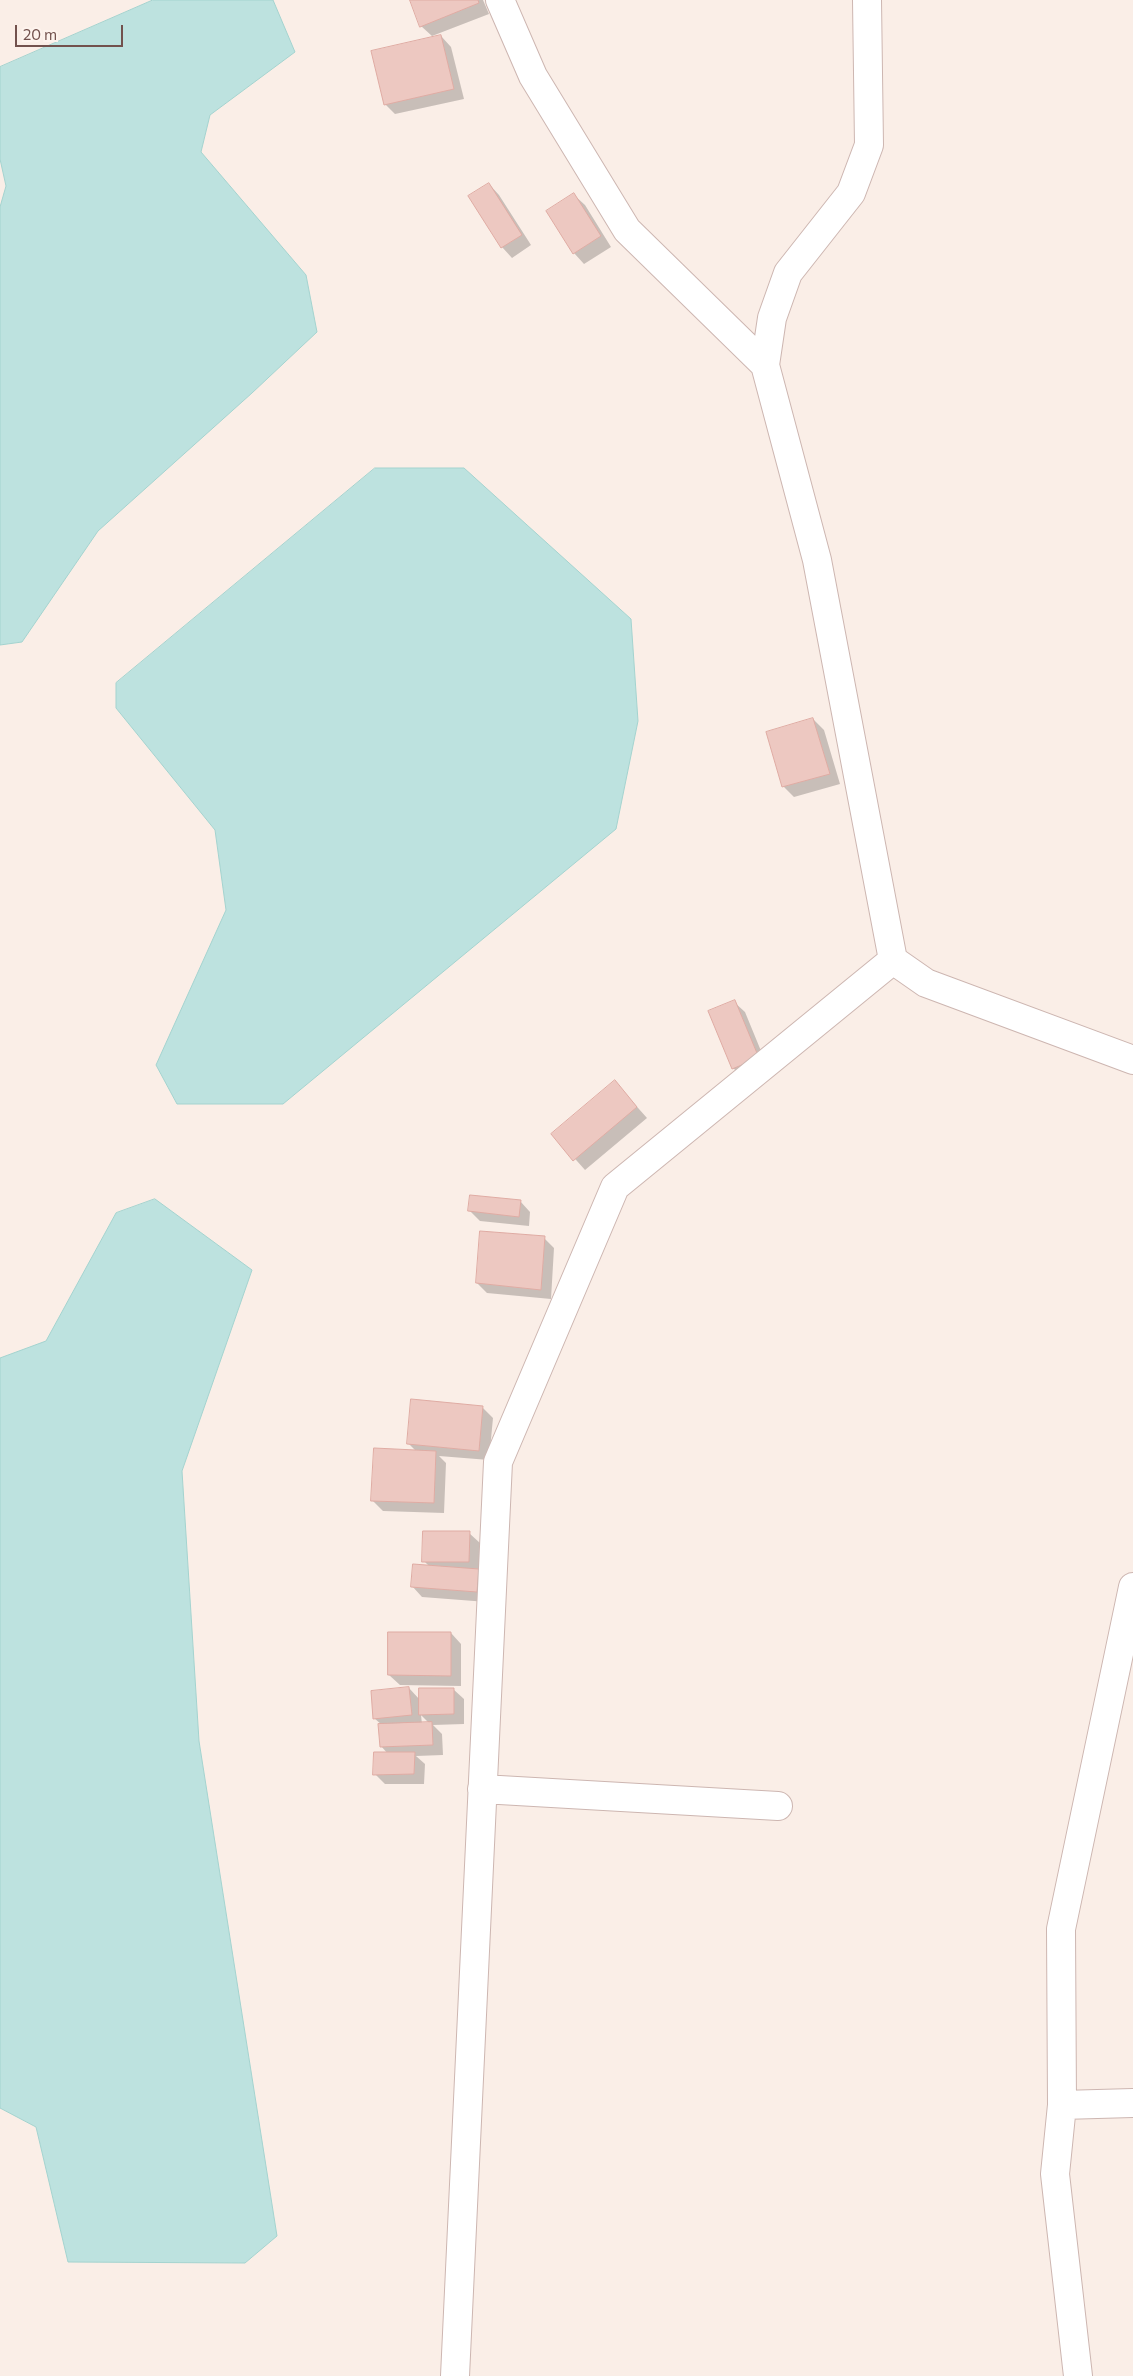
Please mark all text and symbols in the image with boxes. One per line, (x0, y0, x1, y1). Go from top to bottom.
scale bar (18, 15, 125, 47)
text: 20 m (23, 25, 57, 43)

